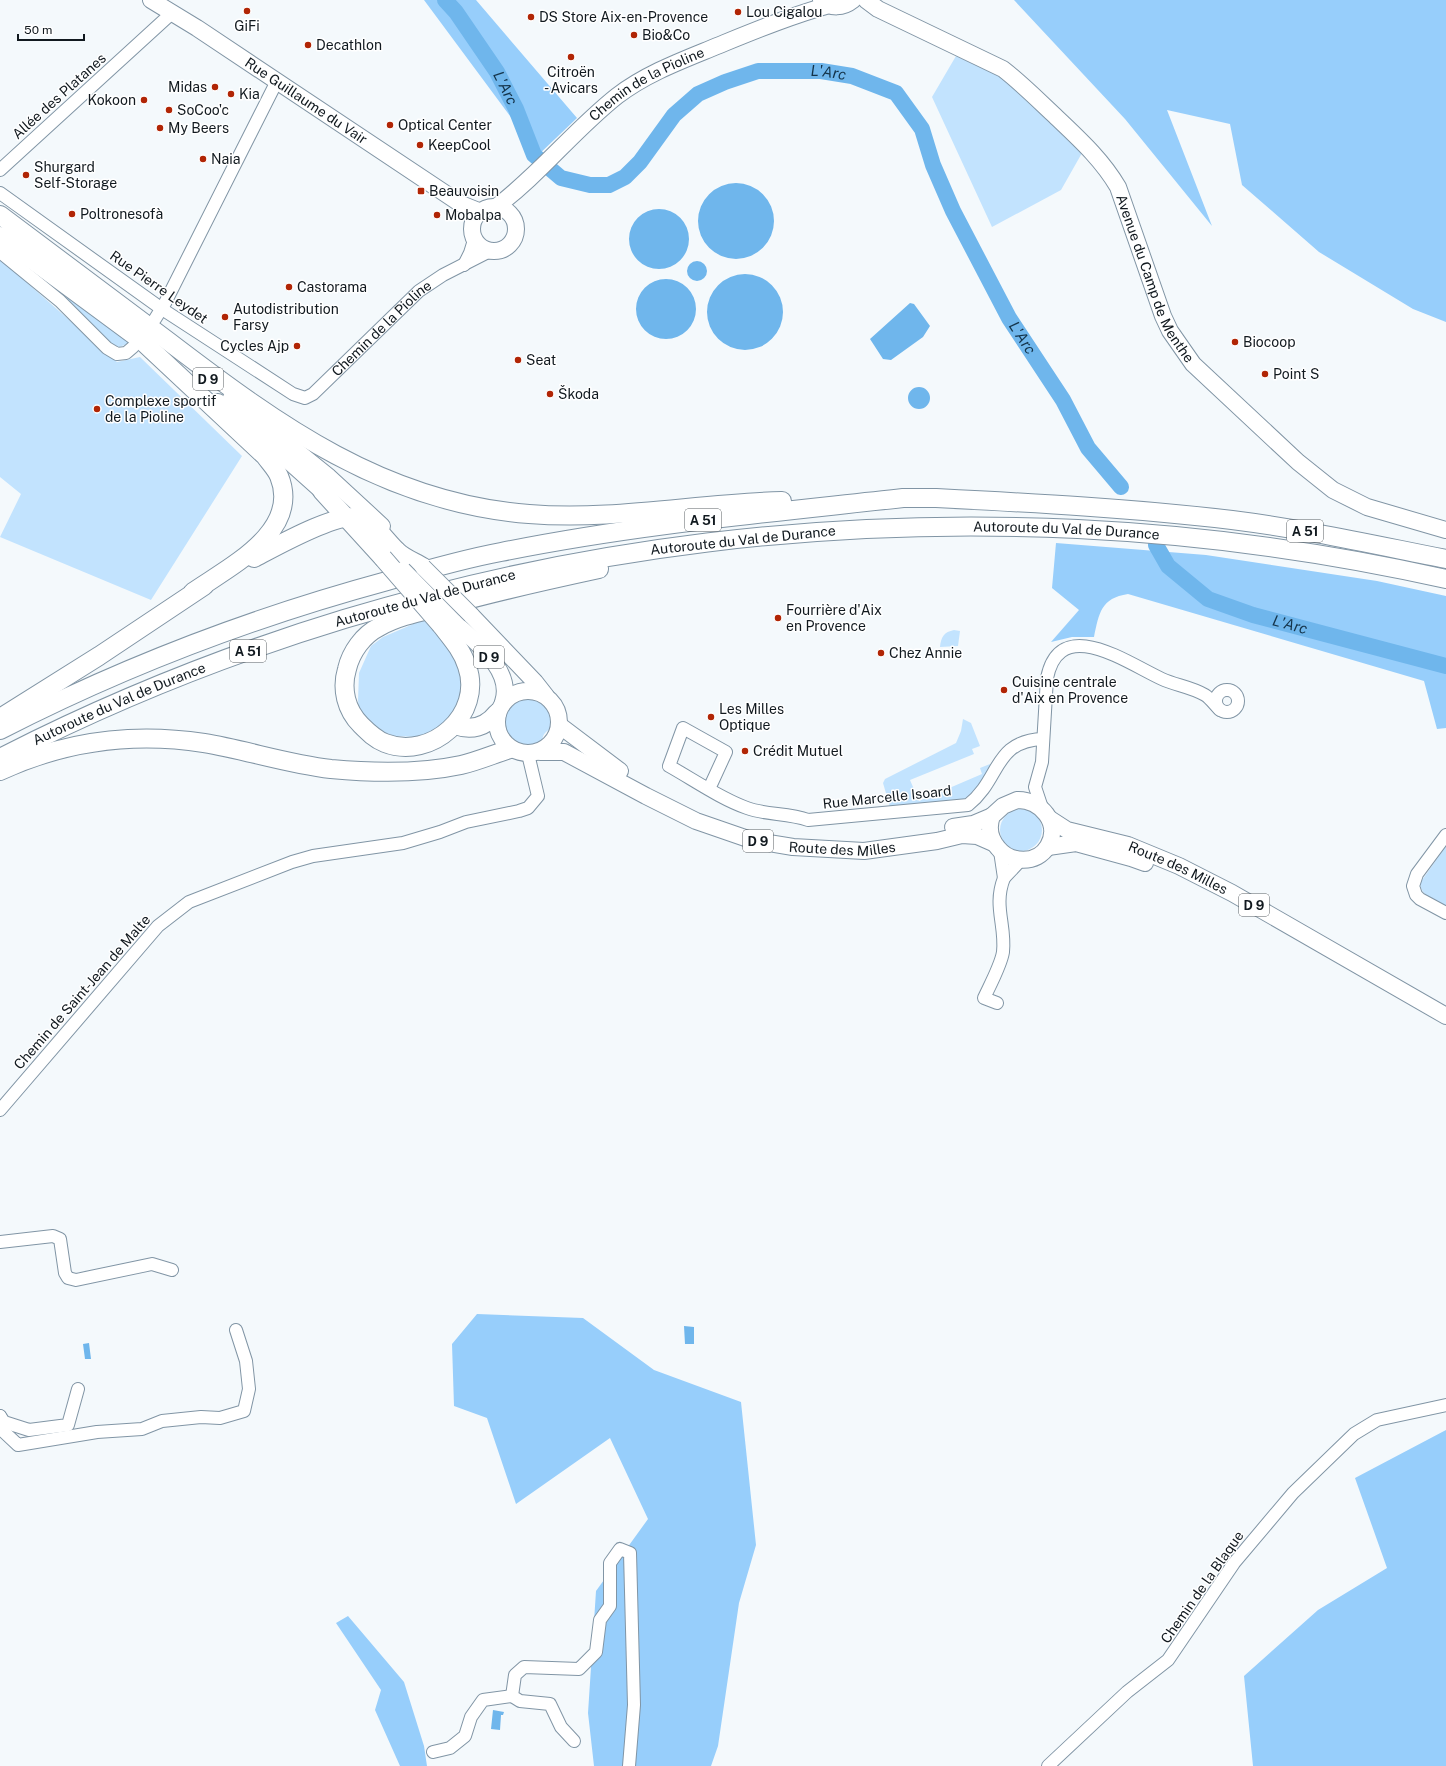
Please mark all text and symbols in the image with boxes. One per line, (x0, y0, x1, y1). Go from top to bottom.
place label: Lou Cigalou (746, 4, 822, 20)
marker: GiFi (242, 6, 252, 16)
marker: Lou Cigalou (733, 7, 743, 17)
place label: DS Store Aix-en-Provence (539, 9, 708, 25)
marker: DS Store Aix-en-Provence (526, 12, 536, 22)
scale bar (18, 16, 84, 42)
place label: GiFi (234, 18, 260, 34)
text: 50 m (24, 23, 52, 37)
place label: Bio&Co (642, 27, 690, 43)
marker: Bio&Co (629, 30, 639, 40)
place label: Decathlon (316, 37, 382, 53)
marker: Decathlon (303, 40, 313, 50)
street label: Chemin de la Pioline (586, 44, 707, 124)
street label: Allée des Platanes (9, 50, 109, 142)
marker: Citroën - Avicars (566, 52, 576, 62)
street label: Rue Guillaume du Vair (242, 54, 370, 147)
water label: L'Arc (811, 62, 848, 83)
place label: Citroën - Avicars (544, 64, 598, 96)
water label: L'Arc (490, 68, 521, 108)
place label: Midas (168, 79, 207, 95)
marker: Midas (210, 82, 220, 92)
place label: Kia (239, 86, 260, 102)
marker: Kia (226, 89, 236, 99)
place label: Kokoon (87, 92, 136, 108)
marker: Kokoon (139, 95, 149, 105)
place label: SoCoo'c (177, 102, 229, 118)
marker: SoCoo'c (164, 105, 174, 115)
place label: Optical Center (398, 117, 492, 133)
place label: My Beers (168, 120, 229, 136)
marker: Optical Center (385, 120, 395, 130)
marker: My Beers (155, 123, 165, 133)
place label: KeepCool (428, 137, 491, 153)
marker: KeepCool (415, 140, 425, 150)
place label: Naia (211, 151, 240, 167)
marker: Naia (198, 154, 208, 164)
place label: Shurgard Self-Storage (34, 159, 117, 191)
marker: Shurgard Self-Storage (21, 170, 31, 180)
place label: Beauvoisin (429, 183, 499, 199)
marker: Beauvoisin (416, 186, 426, 196)
street label: Avenue du Camp de Menthe (1113, 192, 1197, 365)
place label: Poltronesofà (80, 206, 163, 222)
place label: Mobalpa (445, 207, 501, 223)
marker: Poltronesofà (67, 209, 77, 219)
marker: Mobalpa (432, 210, 442, 220)
street label: Rue Pierre Leydet (107, 247, 211, 327)
street label: Chemin de la Pioline (328, 277, 434, 379)
place label: Castorama (297, 279, 367, 295)
marker: Castorama (284, 282, 294, 292)
place label: Autodistribution Farsy (233, 301, 339, 333)
marker: Autodistribution Farsy (220, 312, 230, 322)
water label: L'Arc (1006, 318, 1040, 357)
place label: Biocoop (1243, 334, 1296, 350)
marker: Biocoop (1230, 337, 1240, 347)
place label: Cycles Ajp (220, 338, 289, 354)
marker: Cycles Ajp (292, 341, 302, 351)
place label: Seat (526, 352, 556, 368)
marker: Seat (513, 355, 523, 365)
place label: Point S (1273, 366, 1319, 382)
road number: D 9 (193, 368, 223, 390)
marker: Point S (1260, 369, 1270, 379)
place label: Škoda (558, 385, 599, 402)
marker: Škoda (545, 389, 555, 399)
place label: Complexe sportif de la Pioline (105, 393, 217, 425)
marker: Complexe sportif de la Pioline (92, 404, 102, 414)
road number: A 51 (685, 509, 721, 531)
street label: Autoroute du Val de Durance (973, 518, 1160, 543)
road number: A 51 (1287, 520, 1323, 542)
street label: Autoroute du Val de Durance (649, 522, 837, 558)
street label: Autoroute du Val de Durance (333, 566, 517, 630)
place label: Fourrière d'Aix en Provence (786, 602, 882, 634)
water label: L'Arc (1271, 612, 1310, 637)
marker: Fourrière d'Aix en Provence (773, 613, 783, 623)
road number: A 51 (230, 640, 266, 662)
place label: Chez Annie (889, 645, 962, 661)
road number: D 9 (474, 646, 504, 668)
marker: Chez Annie (876, 648, 886, 658)
street label: Autoroute du Val de Durance (30, 659, 208, 748)
place label: Cuisine centrale d'Aix en Provence (1012, 674, 1128, 706)
marker: Cuisine centrale d'Aix en Provence (999, 685, 1009, 695)
place label: Les Milles Optique (719, 701, 784, 733)
marker: Les Milles Optique (706, 712, 716, 722)
place label: Crédit Mutuel (753, 743, 843, 759)
marker: Crédit Mutuel (740, 746, 750, 756)
street label: Rue Marcelle Isoard (822, 782, 952, 812)
road number: D 9 (743, 830, 773, 852)
street label: Route des Milles (1126, 838, 1230, 897)
street label: Route des Milles (788, 839, 897, 859)
road number: D 9 (1239, 894, 1269, 916)
street label: Chemin de Saint-Jean de Malte (11, 911, 154, 1073)
street label: Chemin de la Blaque (1157, 1528, 1247, 1646)

